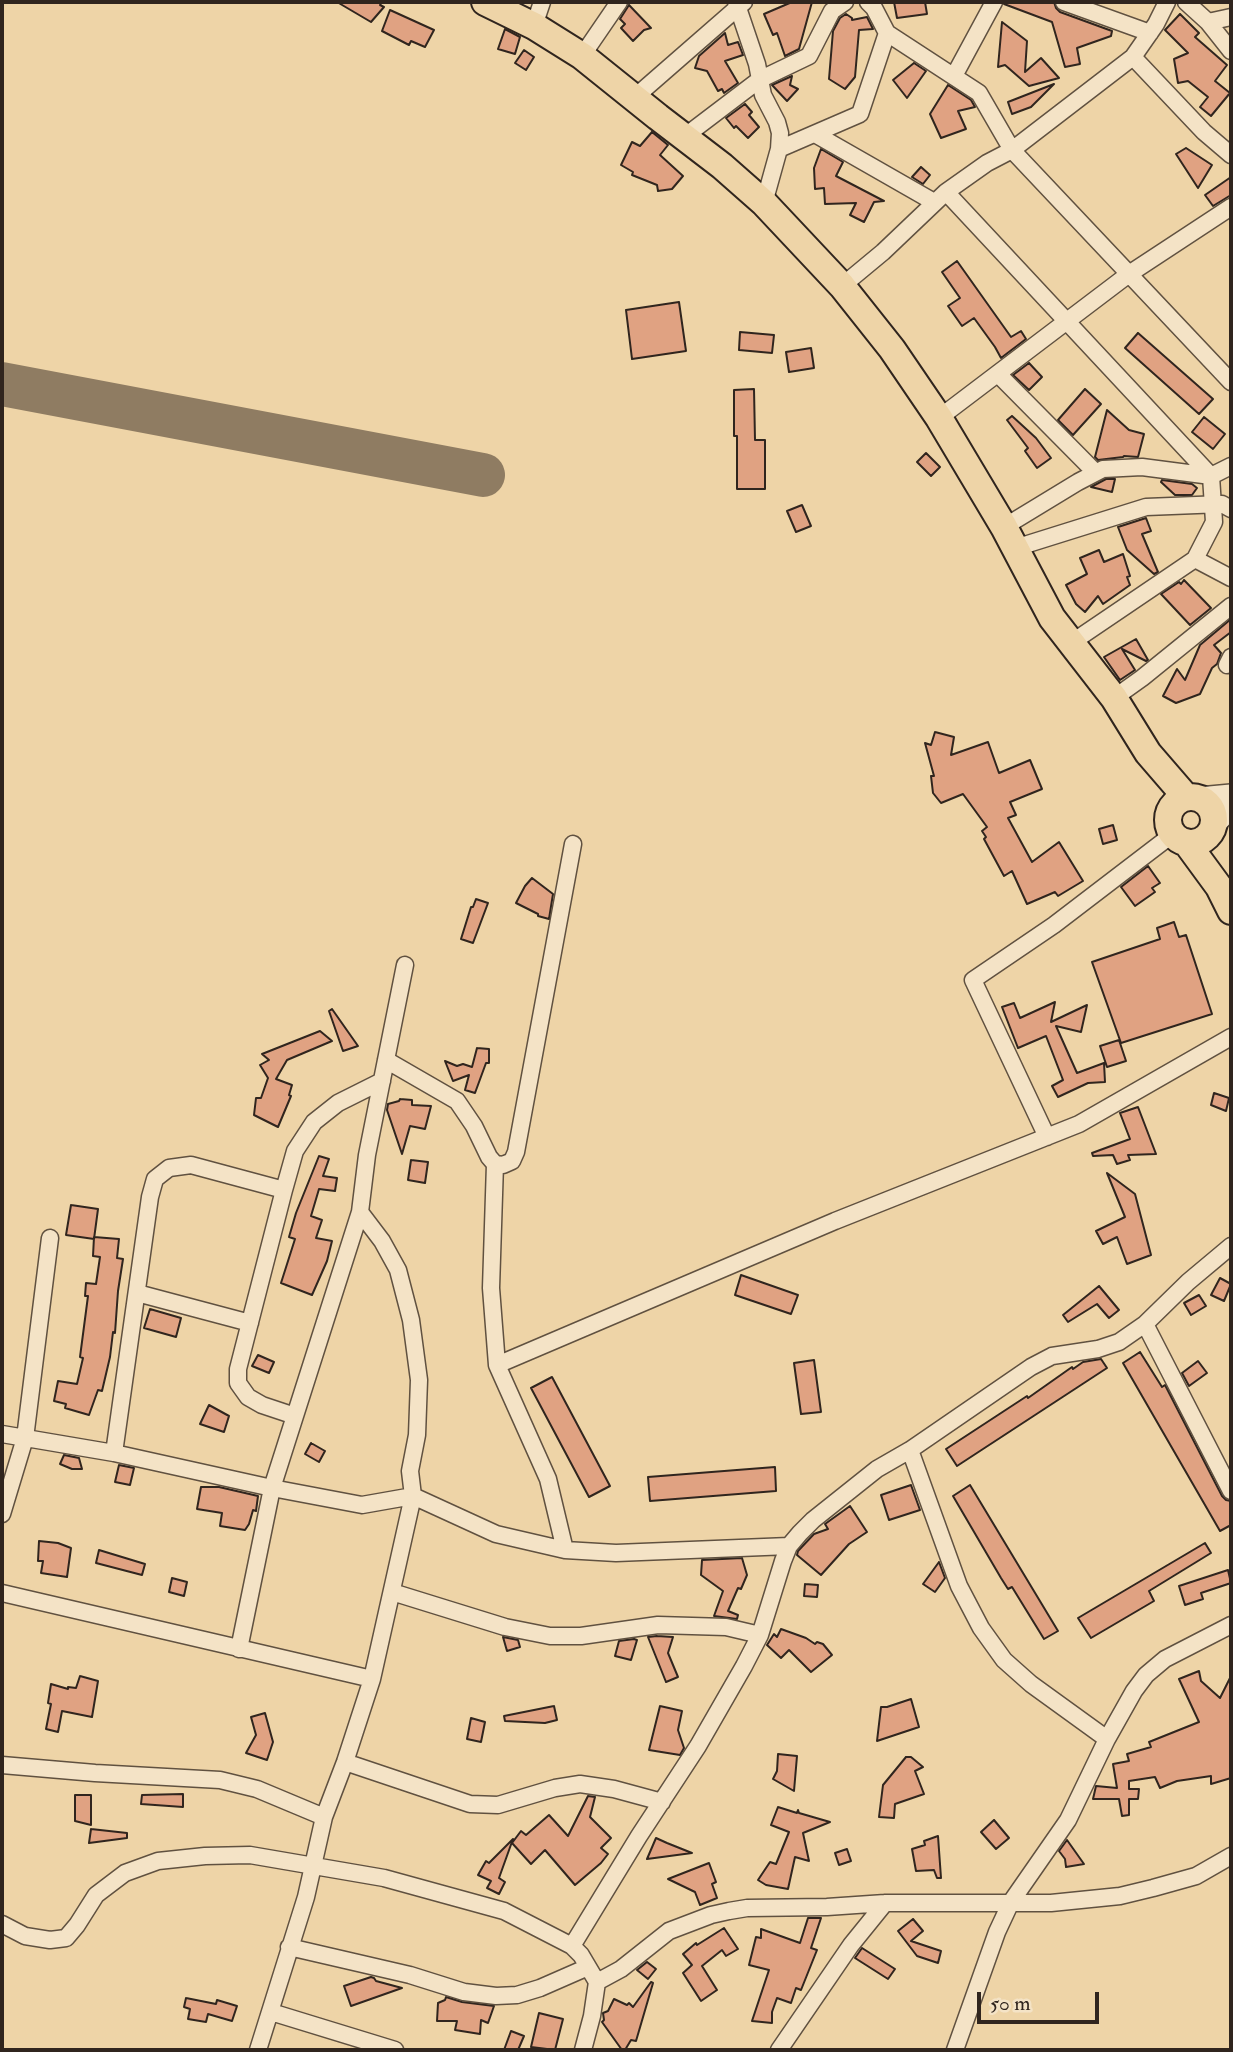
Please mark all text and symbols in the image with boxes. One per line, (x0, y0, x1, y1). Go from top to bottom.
scale bar (981, 1979, 1104, 2023)
text: 50 m (990, 1990, 1031, 2017)

